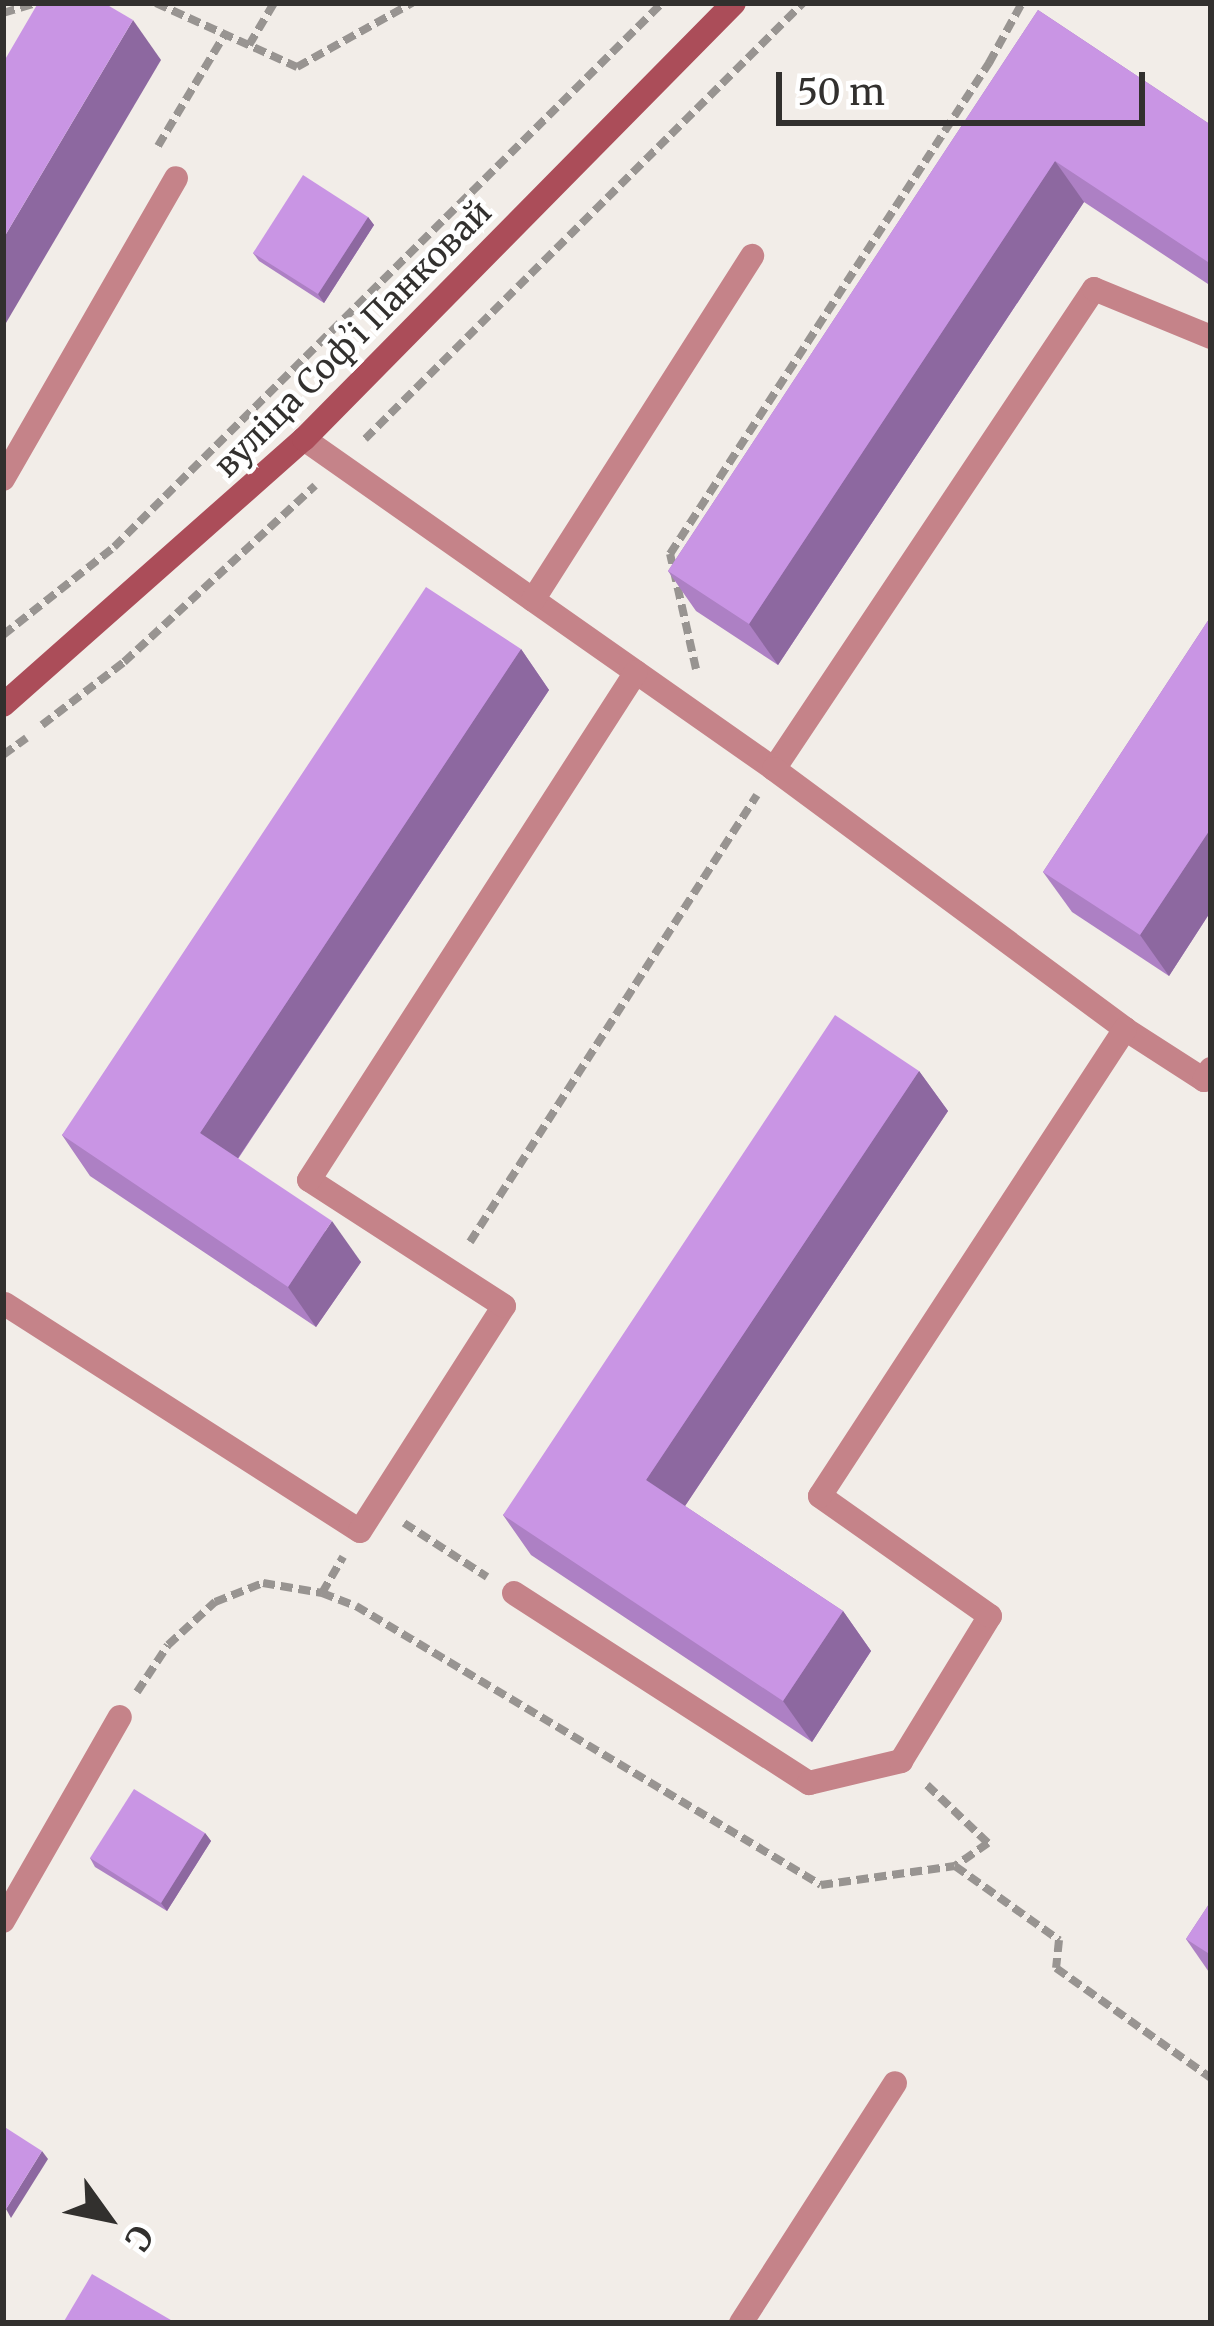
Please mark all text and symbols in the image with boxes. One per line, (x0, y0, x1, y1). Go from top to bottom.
scale bar (782, 48, 1151, 122)
text: 50 m (797, 70, 885, 115)
street label: вуліца Софʼі Панковай (206, 192, 500, 486)
north arrow (48, 2158, 168, 2278)
text: С (115, 2218, 162, 2258)

